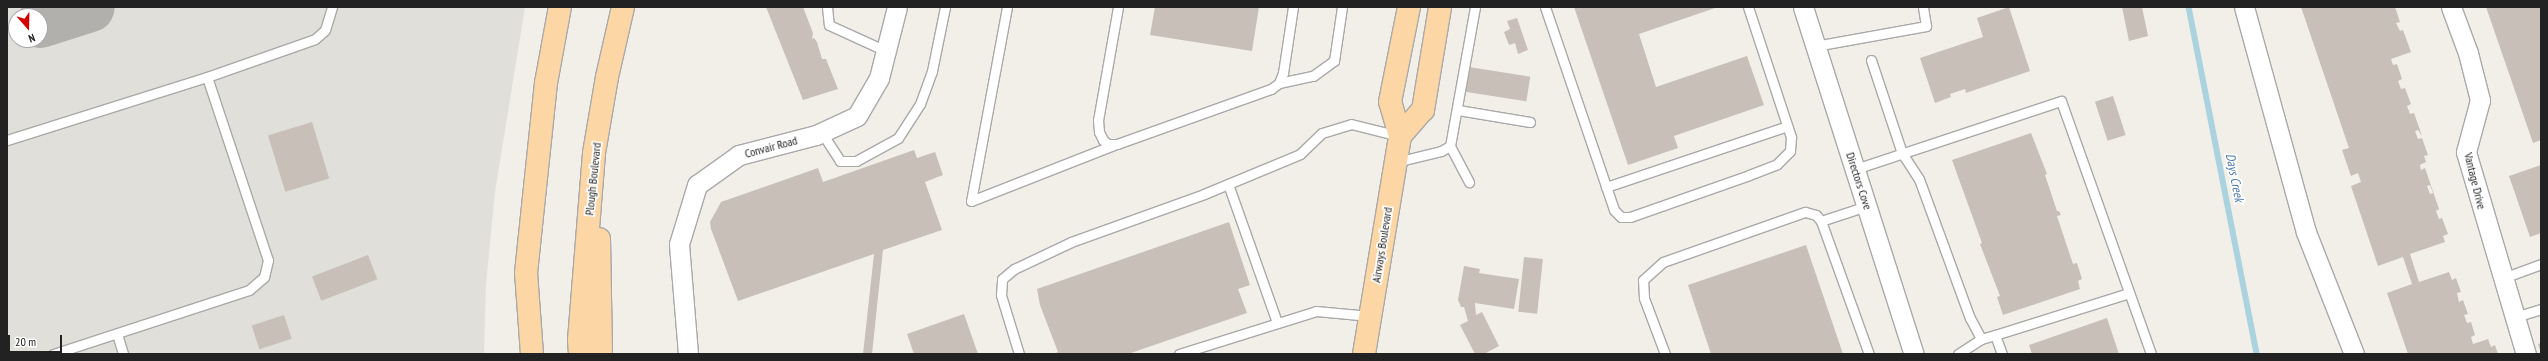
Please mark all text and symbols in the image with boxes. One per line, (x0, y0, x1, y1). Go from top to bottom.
north arrow (8, 8, 48, 48)
text: N (27, 31, 37, 46)
street label: Convair Road (743, 133, 799, 161)
street label: Plough Boulevard (582, 142, 604, 216)
street label: Directors Cove (1843, 151, 1875, 211)
street label: Vantage Drive (2461, 151, 2489, 211)
water label: Days Creek (2222, 152, 2246, 204)
street label: Airways Boulevard (1369, 206, 1395, 284)
scale bar (10, 327, 64, 353)
text: 20 m (15, 334, 36, 349)

